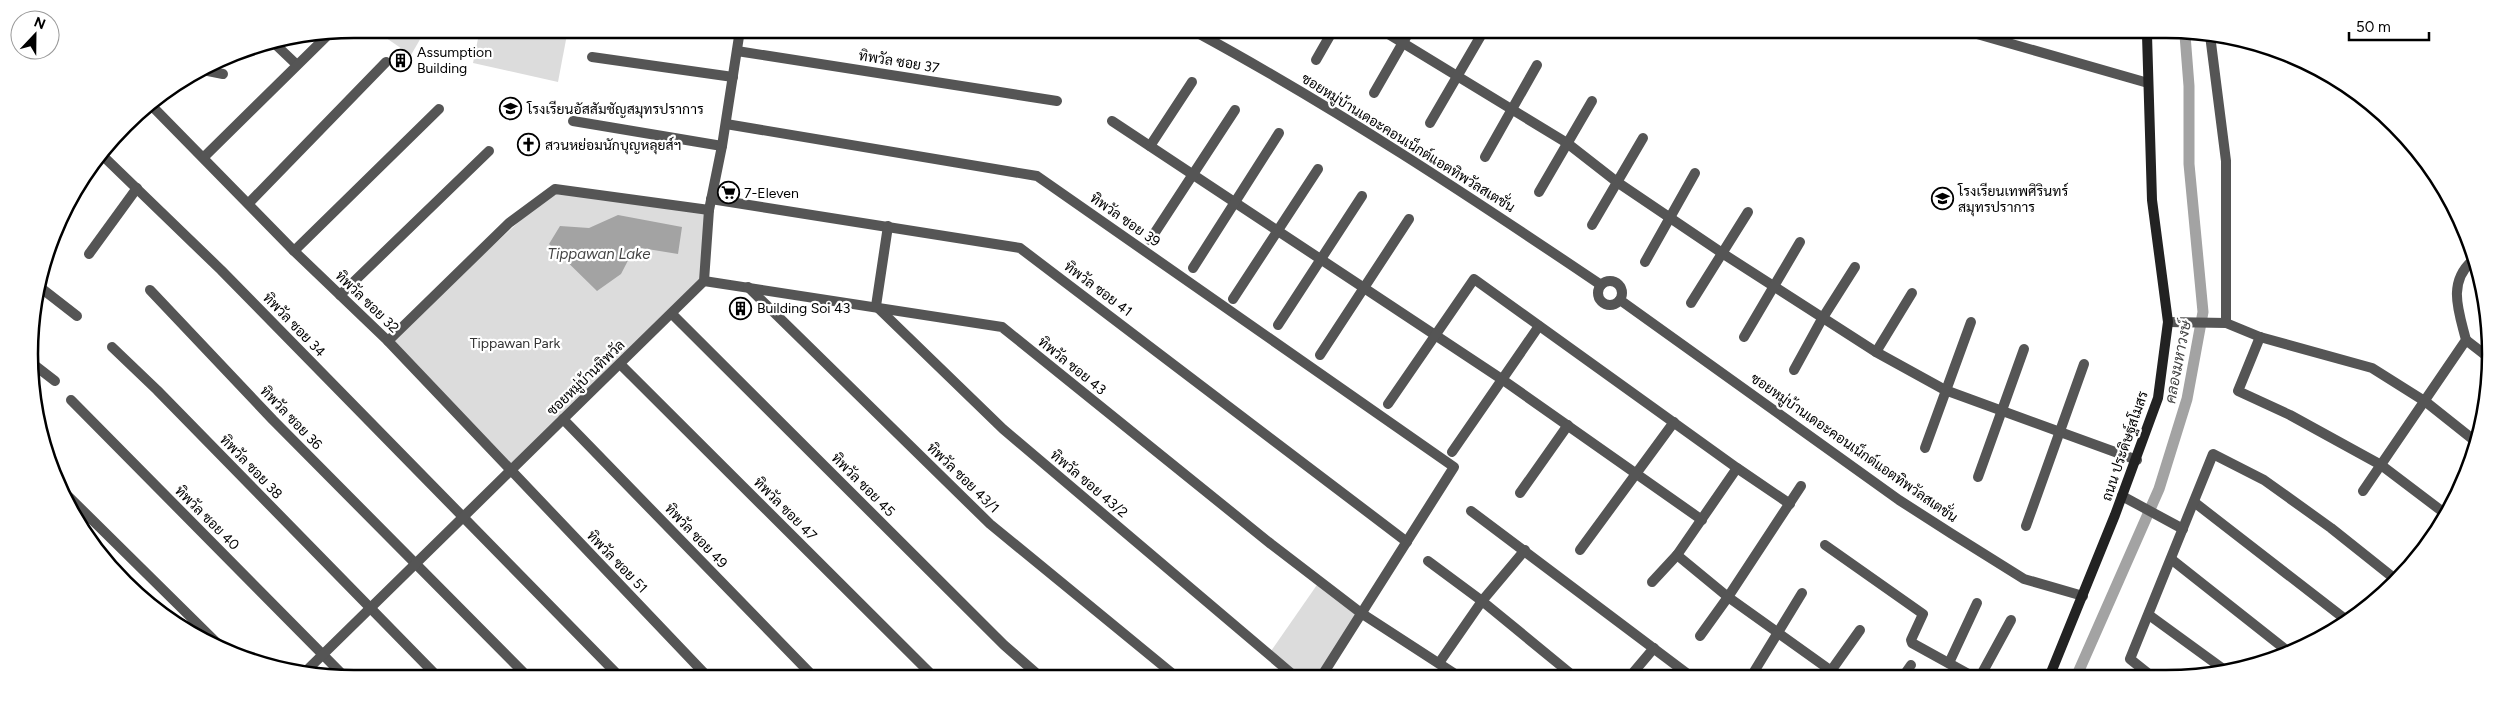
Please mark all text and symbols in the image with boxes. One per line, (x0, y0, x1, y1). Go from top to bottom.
north arrow (10, 10, 60, 60)
scale bar (2349, 10, 2429, 42)
text: N (31, 14, 48, 33)
text: 50 m (2356, 18, 2391, 36)
place label: Assumption Building (417, 44, 492, 77)
street label: ทิพวัล ซอย 37 (857, 47, 941, 77)
building icon: Assumption Building (389, 48, 413, 72)
street label: ซอยหมู่บ้านเดอะคอนเน็กต์แอตทิพวัลสเตชั่น (1298, 67, 1520, 217)
school or university icon: โรงเรียนอัสสัมชัญสมุทรปราการ (499, 97, 523, 121)
place label: โรงเรียนอัสสัมชัญสมุทรปราการ (526, 100, 704, 119)
church icon: สวนหย่อมนักบุญหลุยส์ฯ (517, 133, 541, 157)
place label: สวนหย่อมนักบุญหลุยส์ฯ (545, 136, 681, 155)
supermarket icon: 7-Eleven (716, 181, 740, 205)
place label: โรงเรียนเทพศิรินทร์ สมุทรปราการ (1957, 182, 2068, 217)
place label: 7-Eleven (744, 185, 799, 202)
school or university icon: โรงเรียนเทพศิรินทร์ สมุทรปราการ (1930, 187, 1954, 211)
street label: ทิพวัล ซอย 39 (1087, 190, 1163, 250)
water label: Tippawan Lake (548, 245, 650, 263)
street label: ทิพวัล ซอย 41 (1061, 258, 1135, 320)
street label: ทิพวัล ซอย 32 (332, 267, 402, 337)
street label: ทิพวัล ซอย 34 (259, 289, 329, 361)
building icon: Building Soi 43 (729, 296, 753, 320)
place label: Building Soi 43 (757, 300, 850, 317)
water label: คลองมหาวงษ์ (2160, 317, 2195, 405)
street label: ทิพวัล ซอย 43 (1035, 333, 1109, 399)
park label: Tippawan Park (470, 335, 560, 352)
street label: ซอยหมู่บ้านทิพวัล (543, 336, 629, 420)
street label: ซอยหมู่บ้านเดอะคอนเน็กต์แอตทิพวัลสเตชั่น (1747, 367, 1963, 527)
street label: ทิพวัล ซอย 36 (256, 383, 326, 453)
street label: ถนน ประดิษฐ์สโมสร (2097, 388, 2152, 503)
street label: ทิพวัล ซอย 38 (216, 431, 286, 503)
street label: ทิพวัล ซอย 43/1 (923, 439, 1003, 517)
street label: ทิพวัล ซอย 43/2 (1047, 447, 1131, 521)
street label: ทิพวัล ซอย 45 (828, 450, 898, 520)
street label: ทิพวัล ซอย 47 (750, 474, 821, 545)
street label: ทิพวัล ซอย 40 (171, 482, 243, 554)
street label: ทิพวัล ซอย 49 (661, 500, 731, 572)
street label: ทิพวัล ซอย 51 (583, 527, 651, 597)

